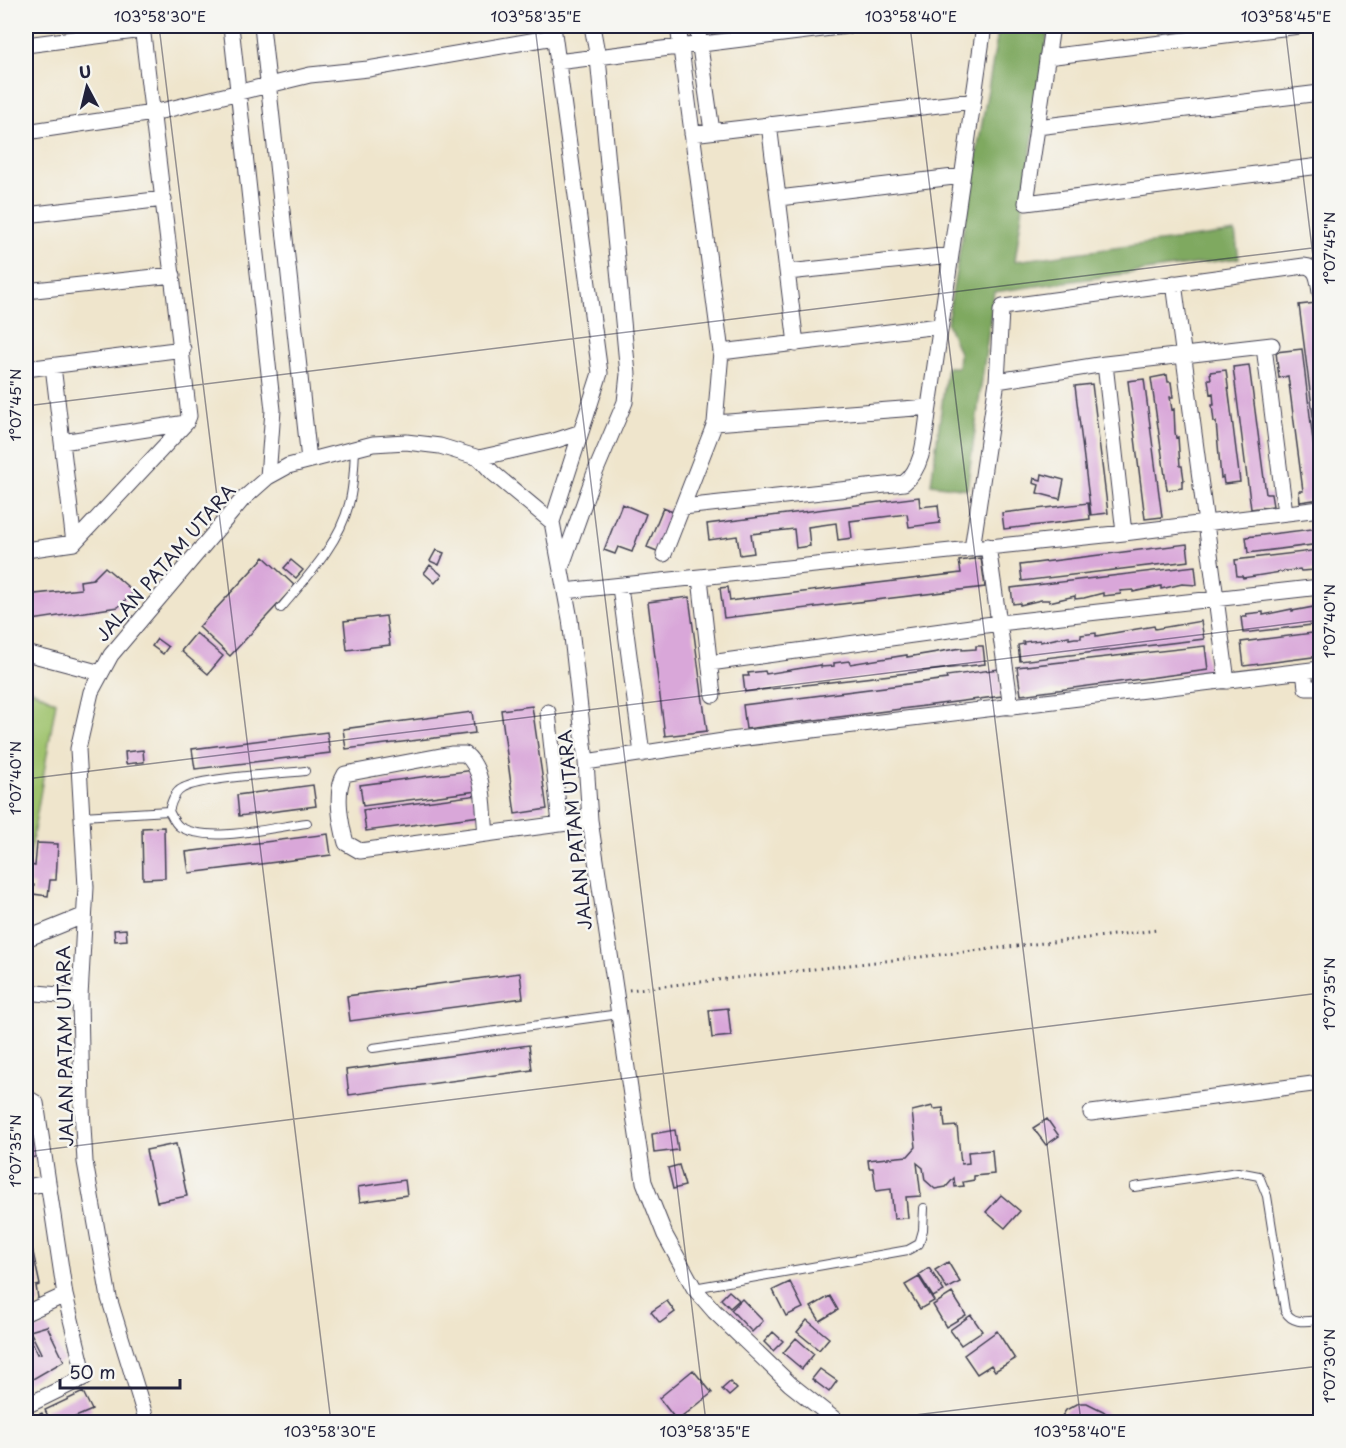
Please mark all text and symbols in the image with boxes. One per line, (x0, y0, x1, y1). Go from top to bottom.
text: 103°58'30"E (114, 4, 206, 27)
text: 103°58'35"E (490, 4, 582, 27)
text: 103°58'40"E (865, 4, 957, 27)
text: 103°58'45"E (1241, 4, 1331, 27)
north arrow (57, 57, 117, 117)
text: U (78, 58, 93, 84)
text: 1°07'45"N (1317, 212, 1340, 284)
text: 1°07'45"N (3, 369, 26, 441)
street label: JALAN PATAM UTARA (89, 477, 241, 647)
text: 1°07'40"N (1317, 584, 1340, 658)
street label: JALAN PATAM UTARA (550, 728, 598, 932)
text: 1°07'40"N (3, 741, 26, 815)
street label: JALAN PATAM UTARA (49, 945, 79, 1147)
text: 1°07'35"N (1317, 957, 1340, 1031)
text: 1°07'35"N (3, 1114, 26, 1188)
text: 1°07'30"N (1317, 1329, 1340, 1403)
scale bar (60, 1352, 180, 1390)
text: 50 m (69, 1358, 116, 1385)
text: 103°58'30"E (284, 1419, 376, 1442)
text: 103°58'35"E (659, 1419, 751, 1442)
text: 103°58'40"E (1034, 1419, 1126, 1442)

